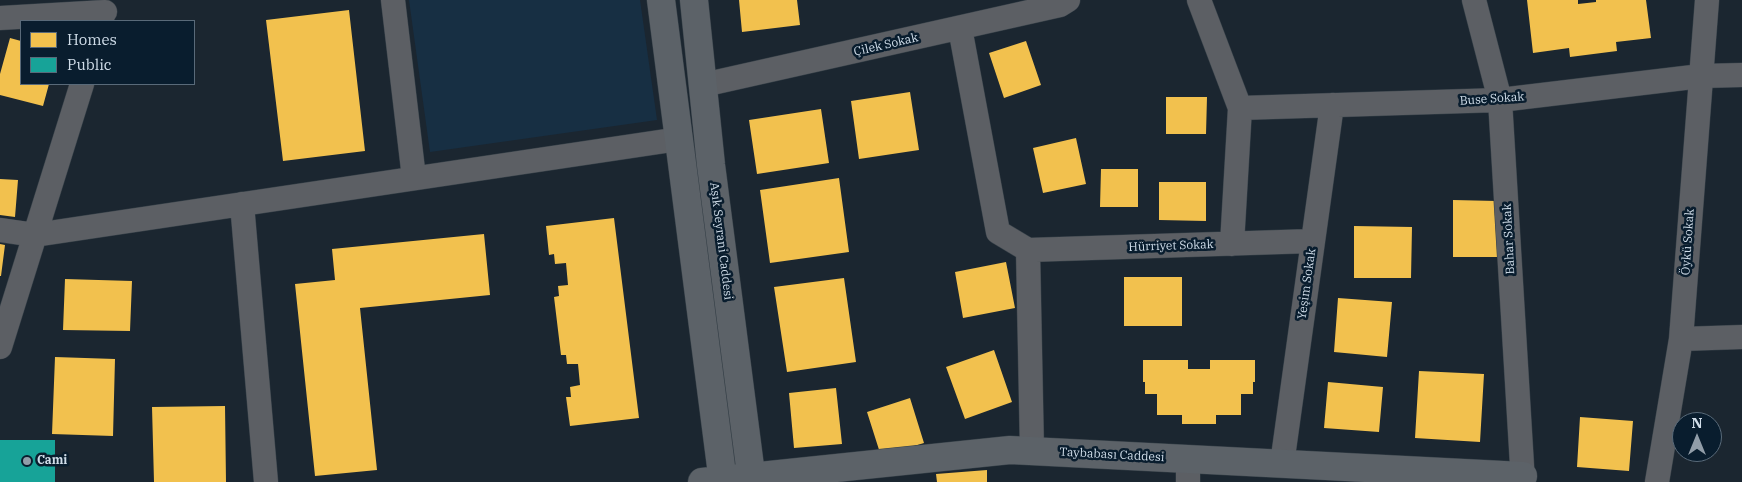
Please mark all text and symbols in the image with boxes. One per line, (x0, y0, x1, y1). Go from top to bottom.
legend (20, 20, 195, 85)
text: Homes (67, 30, 117, 49)
street label: Çilek Sokak (852, 31, 920, 59)
text: Public (67, 55, 112, 74)
street label: Buse Sokak (1459, 90, 1525, 108)
street label: Aşık Seyrani Caddesi (707, 181, 735, 301)
street label: Bahar Sokak (1500, 203, 1518, 275)
street label: Öykü Sokak (1678, 208, 1698, 276)
street label: Hürriyet Sokak (1128, 237, 1214, 255)
street label: Yeşim Sokak (1295, 248, 1319, 320)
north arrow (1672, 412, 1722, 462)
text: N (1691, 414, 1703, 432)
street label: Taybabası Caddesi (1059, 445, 1165, 465)
place label: Cami (37, 454, 67, 468)
marker: Cami (21, 455, 33, 467)

